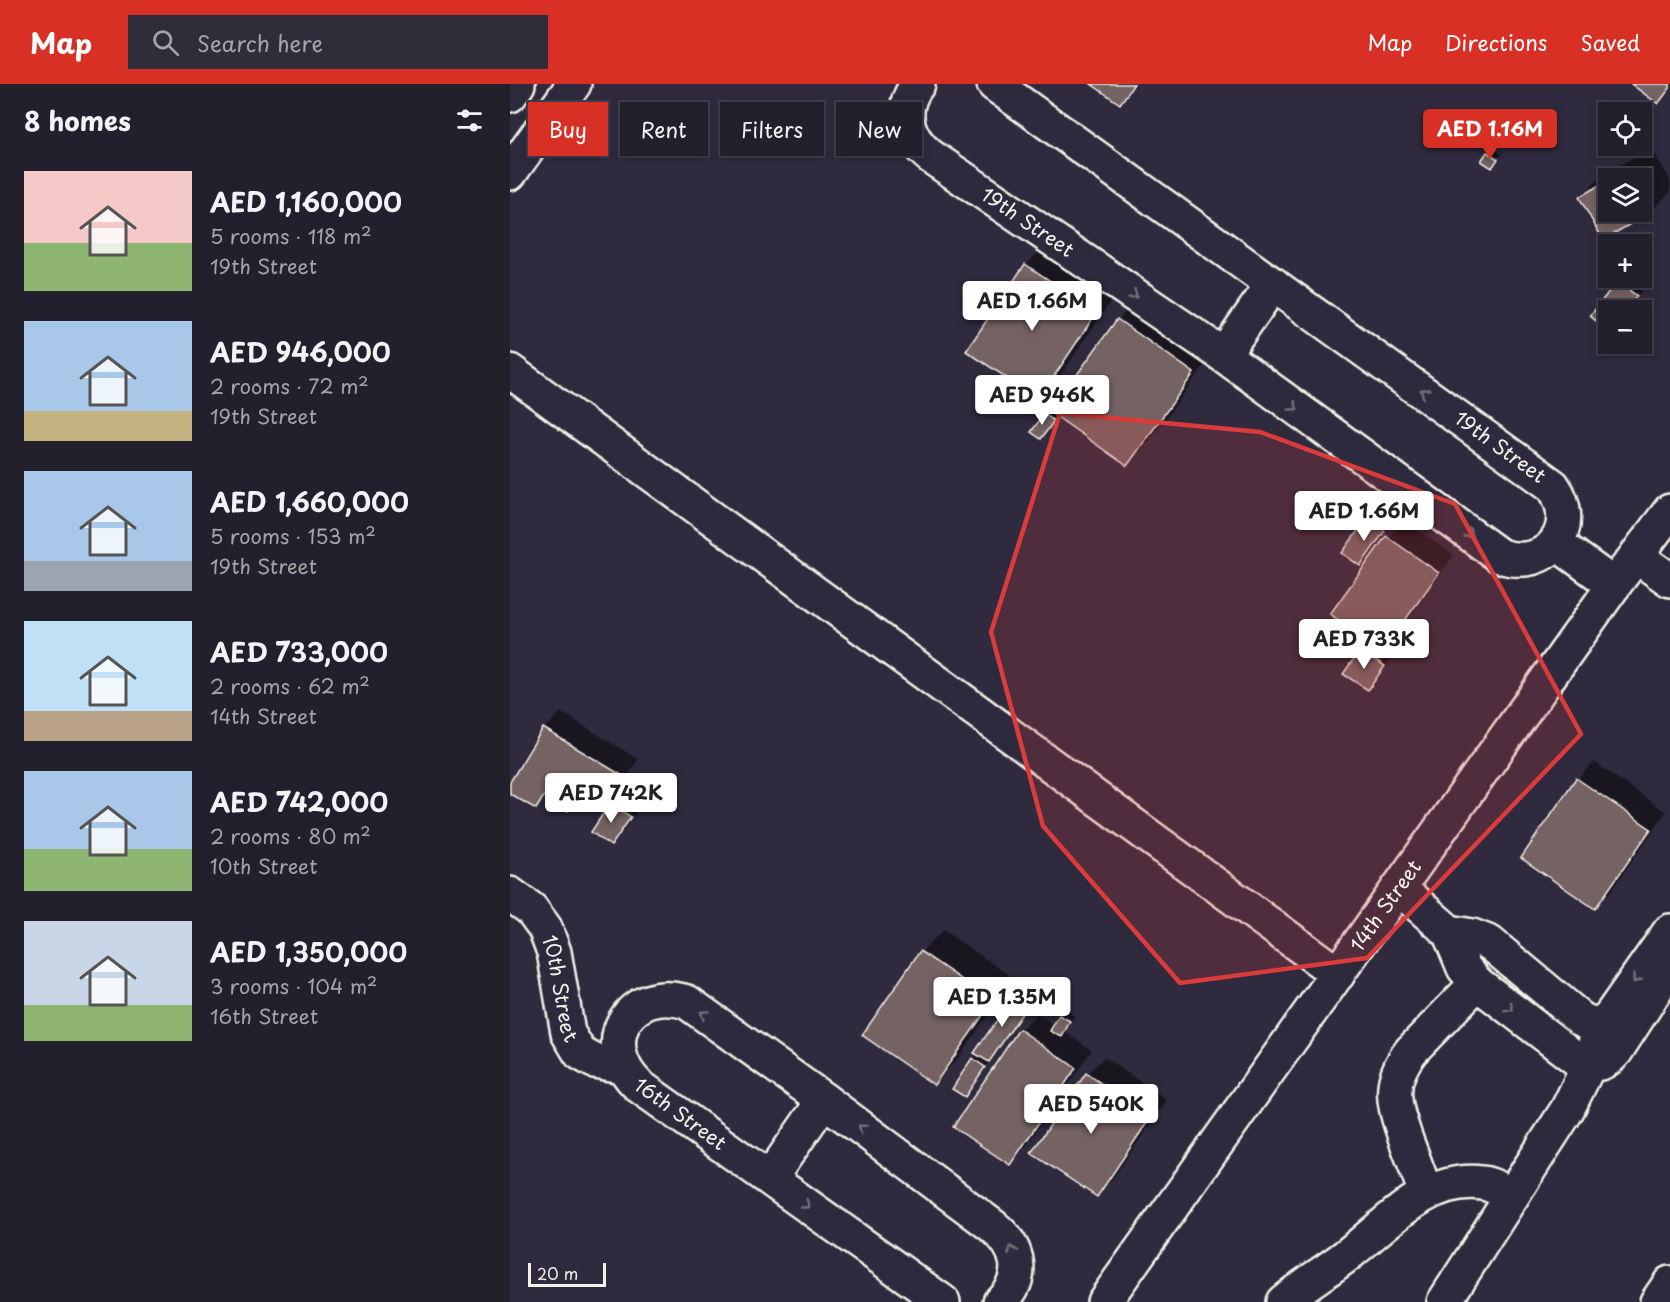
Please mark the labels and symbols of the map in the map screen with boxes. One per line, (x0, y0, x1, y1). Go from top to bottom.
pin: AED 1.16M (1421, 109, 1559, 160)
street label: 19th Street (975, 179, 1081, 264)
pin: AED 1.66M (963, 281, 1101, 332)
one-way arrow (1128, 288, 1139, 299)
pin: AED 946K (980, 375, 1104, 426)
one-way arrow (1419, 388, 1430, 399)
one-way arrow (1288, 400, 1299, 411)
street label: 19th Street (1449, 403, 1553, 490)
pin: AED 1.66M (1295, 491, 1433, 542)
one-way arrow (1463, 526, 1474, 537)
pin: AED 733K (1302, 619, 1426, 670)
pin: AED 742K (549, 773, 673, 824)
street label: 14th Street (1342, 853, 1428, 958)
street label: 10th Street (535, 931, 586, 1048)
one-way arrow (1632, 972, 1643, 983)
pin: AED 1.35M (933, 977, 1071, 1028)
one-way arrow (1503, 1001, 1514, 1012)
one-way arrow (700, 1010, 711, 1021)
street label: 16th Street (628, 1069, 733, 1157)
pin: AED 540K (1029, 1084, 1153, 1135)
one-way arrow (857, 1125, 868, 1136)
one-way arrow (800, 1198, 811, 1209)
one-way arrow (1007, 1245, 1019, 1256)
scale bar (528, 1260, 606, 1288)

